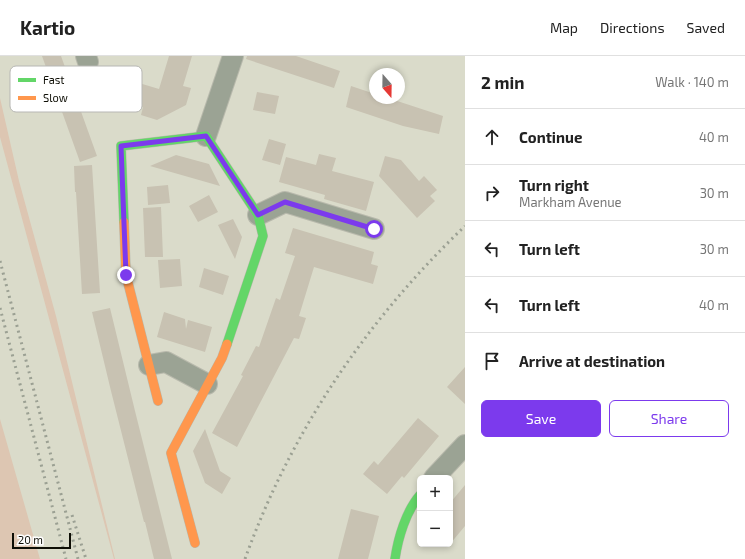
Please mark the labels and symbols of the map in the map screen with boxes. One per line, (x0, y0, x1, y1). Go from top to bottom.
legend (10, 66, 142, 112)
north arrow (369, 68, 405, 104)
text: Fast (43, 73, 65, 86)
text: Slow (43, 91, 68, 104)
route start (365, 220, 383, 238)
route end (117, 266, 135, 284)
scale bar (12, 531, 71, 550)

